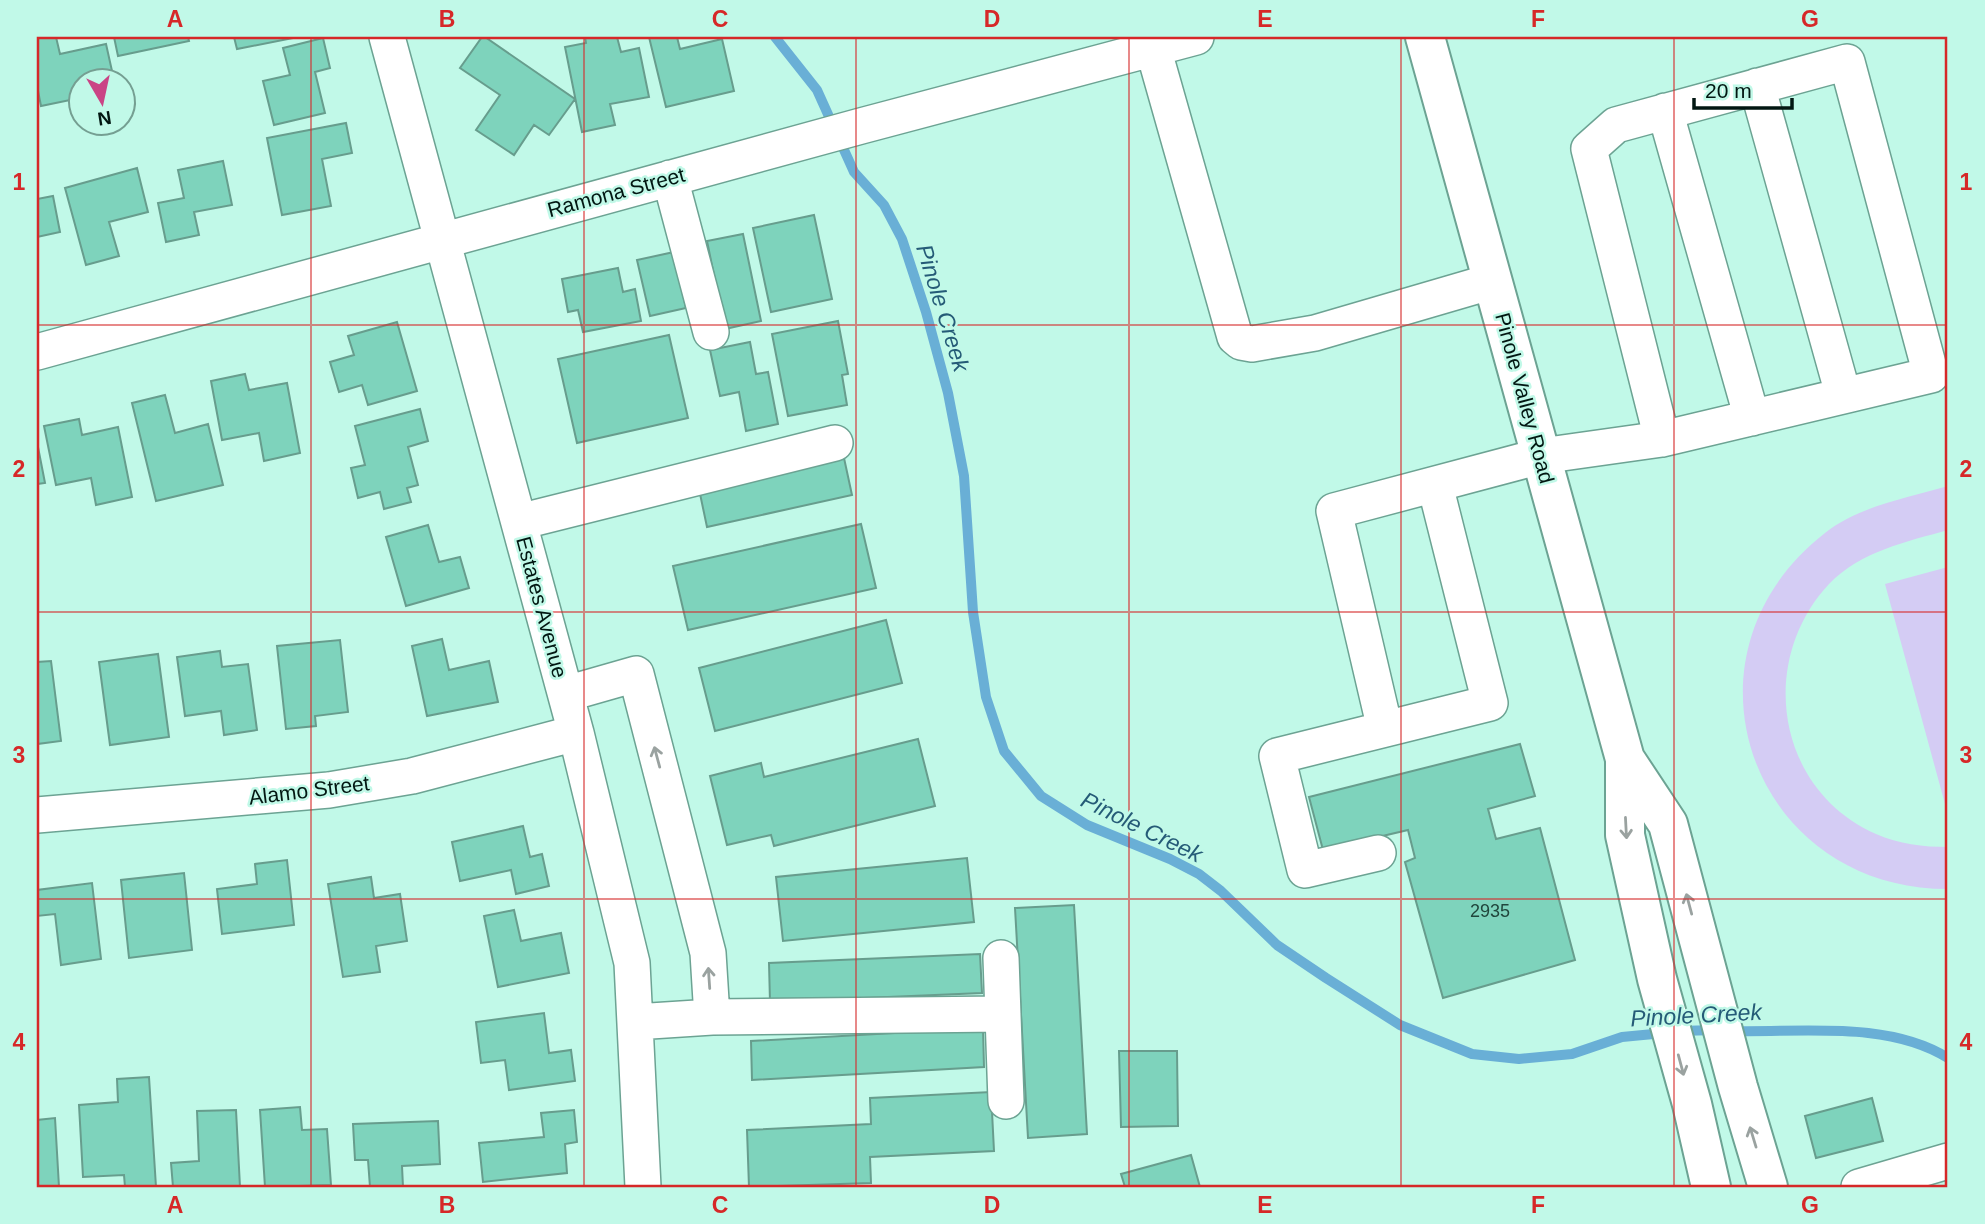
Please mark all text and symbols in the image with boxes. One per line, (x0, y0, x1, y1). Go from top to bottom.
text: A (167, 6, 183, 32)
text: B (439, 6, 455, 32)
text: C (712, 6, 728, 32)
text: D (984, 6, 1000, 32)
text: E (1257, 6, 1273, 32)
text: F (1531, 6, 1545, 32)
text: G (1801, 6, 1819, 32)
north arrow (66, 66, 136, 136)
scale bar (1694, 66, 1792, 110)
text: 20 m (1705, 79, 1752, 102)
text: N (96, 107, 113, 130)
street label: Ramona Street (545, 163, 687, 221)
text: 1 (13, 169, 26, 195)
text: 1 (1960, 169, 1973, 195)
water label: Pinole Creek (911, 241, 975, 376)
street label: Pinole Valley Road (1491, 310, 1559, 486)
text: 2 (13, 456, 25, 482)
text: 2 (1960, 456, 1972, 482)
street label: Estates Avenue (512, 534, 572, 680)
text: 3 (13, 742, 25, 768)
text: 3 (1960, 742, 1972, 768)
one-way arrow (650, 746, 663, 768)
street label: Alamo Street (247, 771, 371, 809)
water label: Pinole Creek (1077, 786, 1208, 868)
one-way arrow (1620, 816, 1633, 838)
one-way arrow (1682, 893, 1695, 916)
house number: 2935 (1470, 901, 1510, 921)
one-way arrow (703, 966, 716, 989)
water label: Pinole Creek (1630, 998, 1764, 1031)
text: 4 (13, 1029, 26, 1055)
text: 4 (1960, 1029, 1973, 1055)
one-way arrow (1675, 1054, 1688, 1076)
one-way arrow (1746, 1127, 1759, 1149)
text: A (167, 1192, 183, 1218)
text: B (439, 1192, 455, 1218)
text: C (712, 1192, 728, 1218)
text: D (984, 1192, 1000, 1218)
text: E (1257, 1192, 1273, 1218)
text: F (1531, 1192, 1545, 1218)
text: G (1801, 1192, 1819, 1218)

